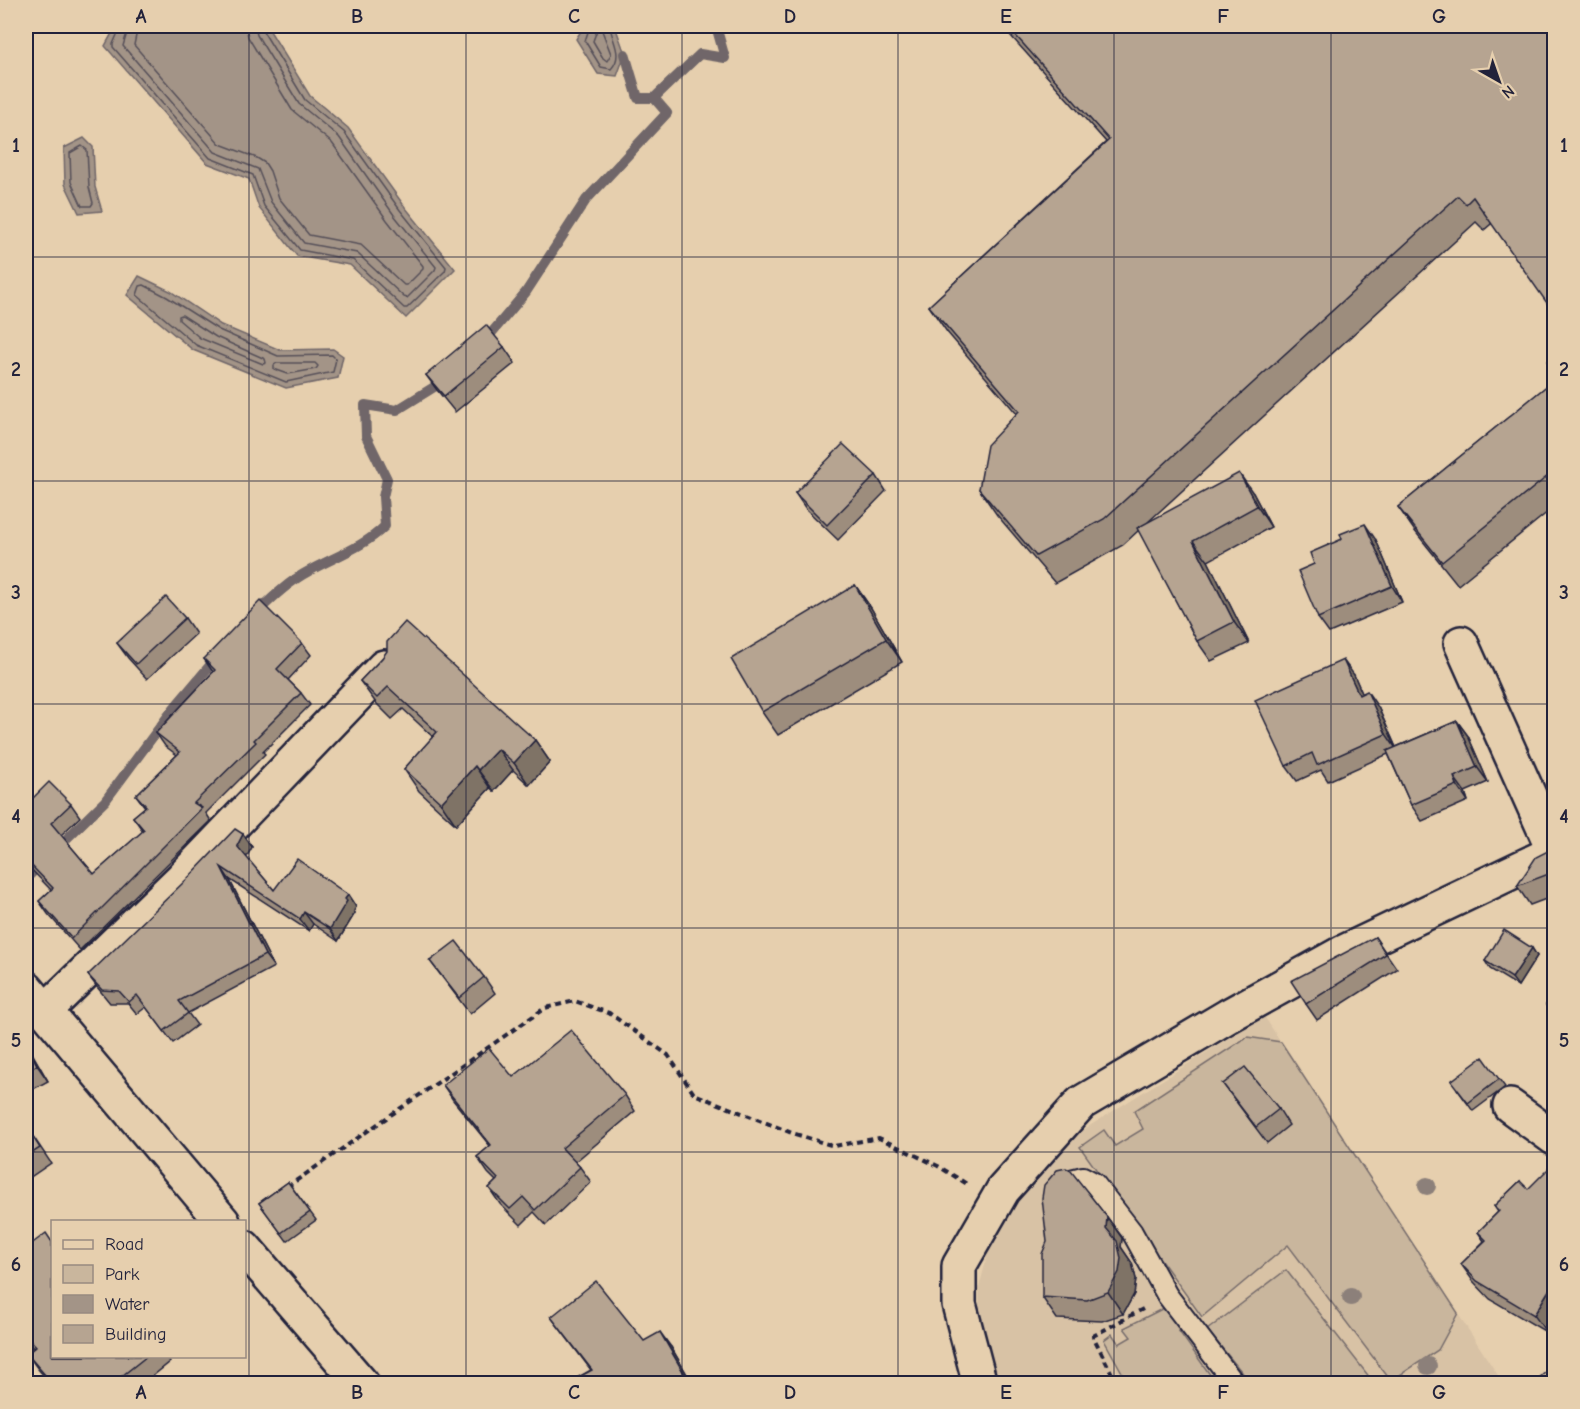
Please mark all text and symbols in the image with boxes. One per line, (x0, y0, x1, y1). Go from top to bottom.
text: A (135, 5, 147, 28)
text: B (351, 5, 363, 28)
text: C (568, 5, 580, 28)
text: D (784, 5, 796, 28)
text: E (1000, 5, 1012, 28)
text: F (1217, 5, 1229, 28)
text: G (1432, 5, 1446, 28)
north arrow (1469, 51, 1529, 111)
text: N (1498, 81, 1518, 102)
text: 1 (12, 134, 20, 157)
text: 1 (1560, 134, 1568, 157)
text: 2 (11, 358, 21, 381)
text: 2 (1559, 358, 1569, 381)
text: 3 (11, 581, 21, 604)
text: 3 (1559, 581, 1569, 604)
text: 4 (11, 805, 21, 828)
text: 4 (1559, 805, 1569, 828)
text: 5 (11, 1029, 21, 1052)
text: 5 (1559, 1029, 1569, 1052)
legend (51, 1220, 246, 1358)
text: Road (105, 1234, 144, 1255)
text: 6 (11, 1253, 21, 1276)
text: 6 (1559, 1253, 1569, 1276)
text: Park (105, 1264, 140, 1285)
text: Water (105, 1294, 150, 1315)
text: Building (105, 1324, 167, 1345)
text: A (135, 1381, 147, 1404)
text: B (351, 1381, 363, 1404)
text: C (568, 1381, 580, 1404)
text: D (784, 1381, 796, 1404)
text: E (1000, 1381, 1012, 1404)
text: F (1217, 1381, 1229, 1404)
text: G (1432, 1381, 1446, 1404)

